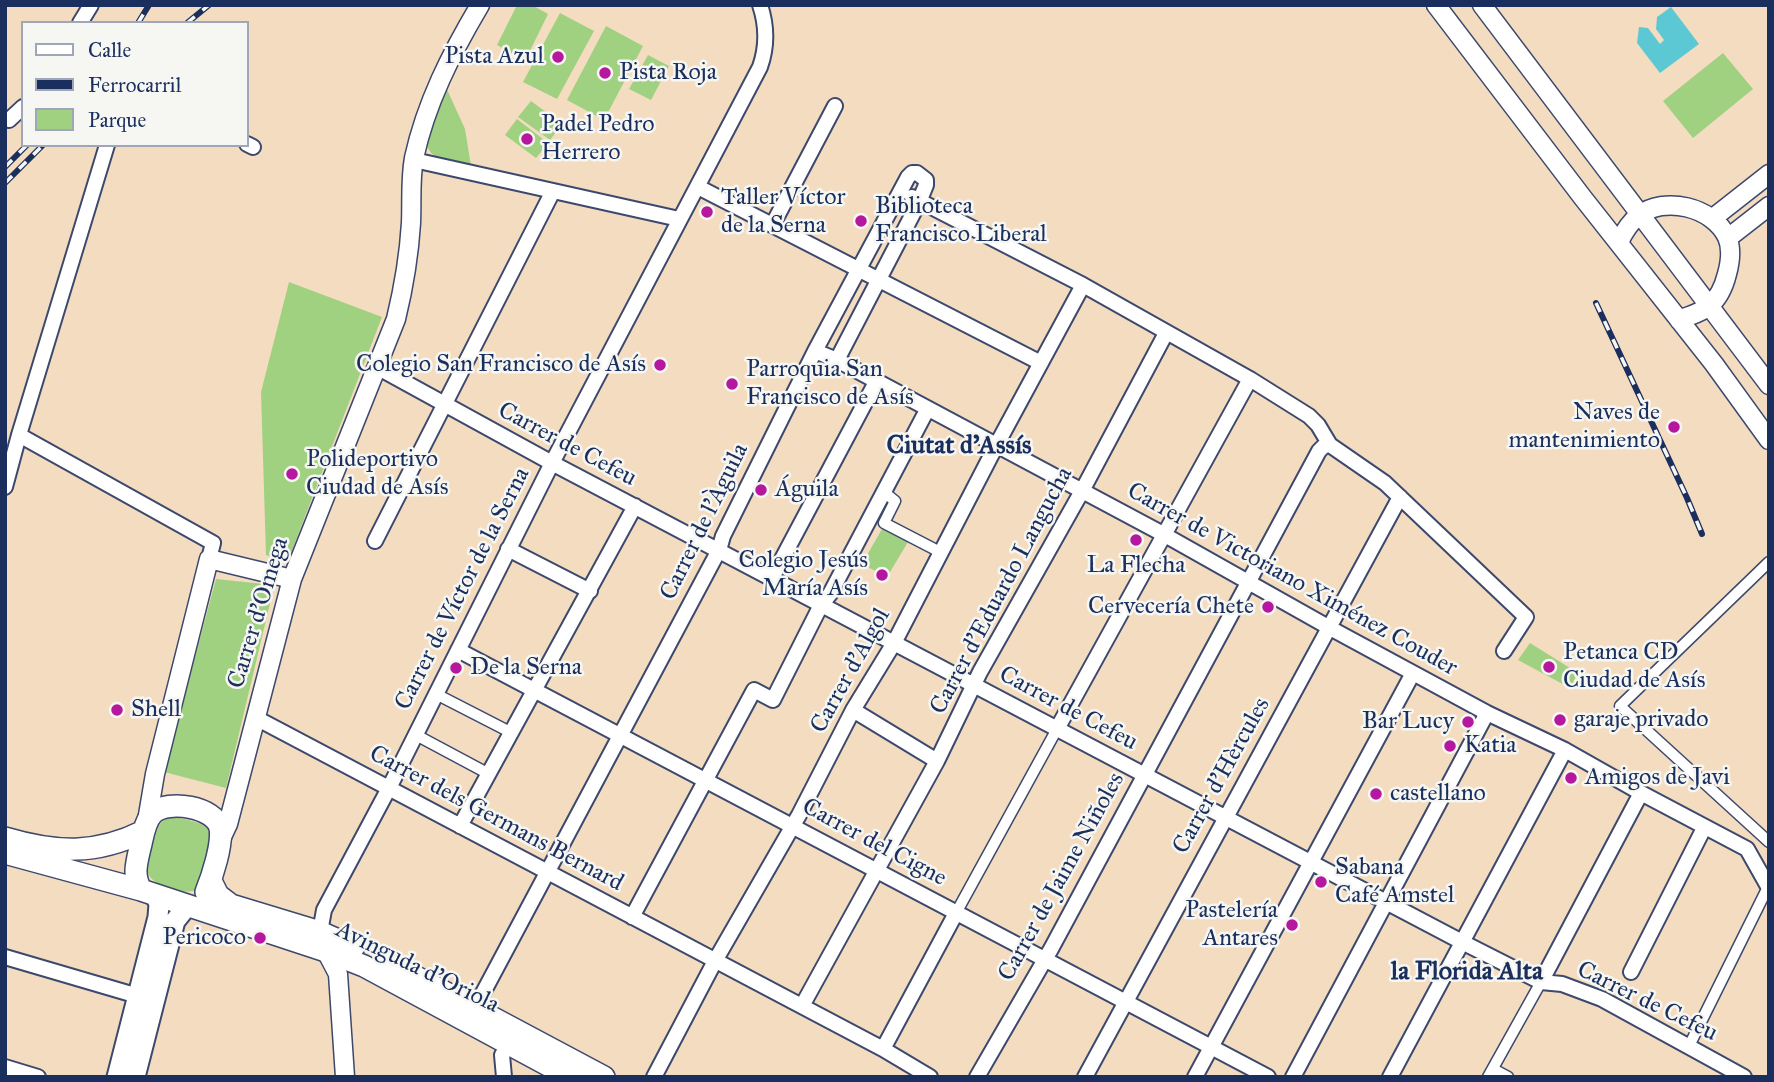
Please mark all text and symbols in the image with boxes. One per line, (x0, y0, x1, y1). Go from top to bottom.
legend (21, 21, 248, 147)
text: Calle (88, 37, 131, 63)
place label: Pista Azul (445, 43, 544, 71)
marker: Pista Azul (550, 49, 566, 65)
place label: Pista Roja (619, 59, 717, 87)
marker: Pista Roja (597, 65, 613, 81)
text: Ferrocarril (88, 72, 181, 98)
text: Parque (88, 107, 146, 133)
place label: Padel Pedro Herrero (541, 111, 654, 167)
marker: Padel Pedro Herrero (519, 131, 535, 147)
place label: Taller Víctor de la Serna (721, 184, 846, 240)
place label: Biblioteca Francisco Liberal (875, 193, 1047, 249)
marker: Taller Víctor de la Serna (699, 204, 715, 220)
marker: Biblioteca Francisco Liberal (853, 213, 869, 229)
place label: Colegio San Francisco de Asís (356, 351, 646, 379)
place label: Parroquia San Francisco de Asís (746, 356, 914, 412)
marker: Colegio San Francisco de Asís (652, 357, 668, 373)
marker: Parroquia San Francisco de Asís (724, 376, 740, 392)
street label: Carrer de Cefeu (493, 396, 641, 494)
place label: Naves de mantenimiento (1508, 399, 1660, 455)
marker: Naves de mantenimiento (1666, 419, 1682, 435)
district label: Ciutat d'Assís (886, 431, 1032, 463)
street label: Carrer de l'Àguila (655, 439, 755, 605)
place label: Polideportivo Ciudad de Asís (306, 446, 448, 502)
street label: Carrer de Víctor de la Serna (389, 463, 537, 715)
street label: Carrer d'Eduardo Langucha (925, 463, 1079, 719)
marker: Polideportivo Ciudad de Asís (284, 466, 300, 482)
place label: Águila (775, 476, 839, 504)
street label: Carrer de Victoriano Ximénez Couder (1122, 477, 1462, 683)
marker: Águila (753, 482, 769, 498)
marker: La Flecha (1128, 532, 1144, 548)
street label: Carrer d'Omega (222, 534, 296, 692)
place label: Colegio Jesús María Asís (738, 547, 868, 603)
place label: La Flecha (1087, 552, 1185, 580)
marker: Colegio Jesús María Asís (874, 567, 890, 583)
place label: Cervecería Chete (1088, 593, 1254, 621)
marker: Cervecería Chete (1260, 599, 1276, 615)
street label: Carrer d'Algol (805, 604, 897, 738)
place label: Petanca CD Ciudad de Asís (1563, 639, 1705, 695)
place label: De la Serna (470, 654, 582, 682)
marker: Petanca CD Ciudad de Asís (1541, 659, 1557, 675)
marker: De la Serna (448, 660, 464, 676)
street label: Carrer de Cefeu (994, 660, 1142, 758)
street label: Carrer d'Hèrcules (1167, 693, 1277, 859)
place label: Shell (131, 696, 181, 724)
marker: Shell (109, 702, 125, 718)
place label: garaje privado (1574, 706, 1709, 734)
place label: Bar Lucy (1362, 708, 1454, 736)
marker: garaje privado (1552, 712, 1568, 728)
marker: Bar Lucy (1460, 714, 1476, 730)
place label: Katia (1464, 732, 1516, 760)
marker: Katia (1442, 738, 1458, 754)
street label: Carrer dels Germans Bernard (364, 740, 628, 898)
place label: Amigos de Javi (1585, 764, 1730, 792)
street label: Carrer de Jaime Niñoles (993, 768, 1131, 986)
marker: Amigos de Javi (1563, 770, 1579, 786)
place label: castellano (1390, 780, 1486, 808)
marker: castellano (1368, 786, 1384, 802)
street label: Carrer del Cigne (797, 793, 951, 893)
place label: Sabana Café Amstel (1335, 854, 1455, 910)
marker: Sabana Café Amstel (1313, 874, 1329, 890)
place label: Pastelería Antares (1185, 897, 1278, 953)
street label: Avinguda d'Oriola (330, 916, 504, 1020)
marker: Pastelería Antares (1284, 917, 1300, 933)
place label: Pericoco (163, 924, 246, 952)
marker: Pericoco (252, 930, 268, 946)
street label: Carrer de Cefeu (1572, 956, 1722, 1048)
district label: la Florida Alta (1391, 957, 1543, 989)

